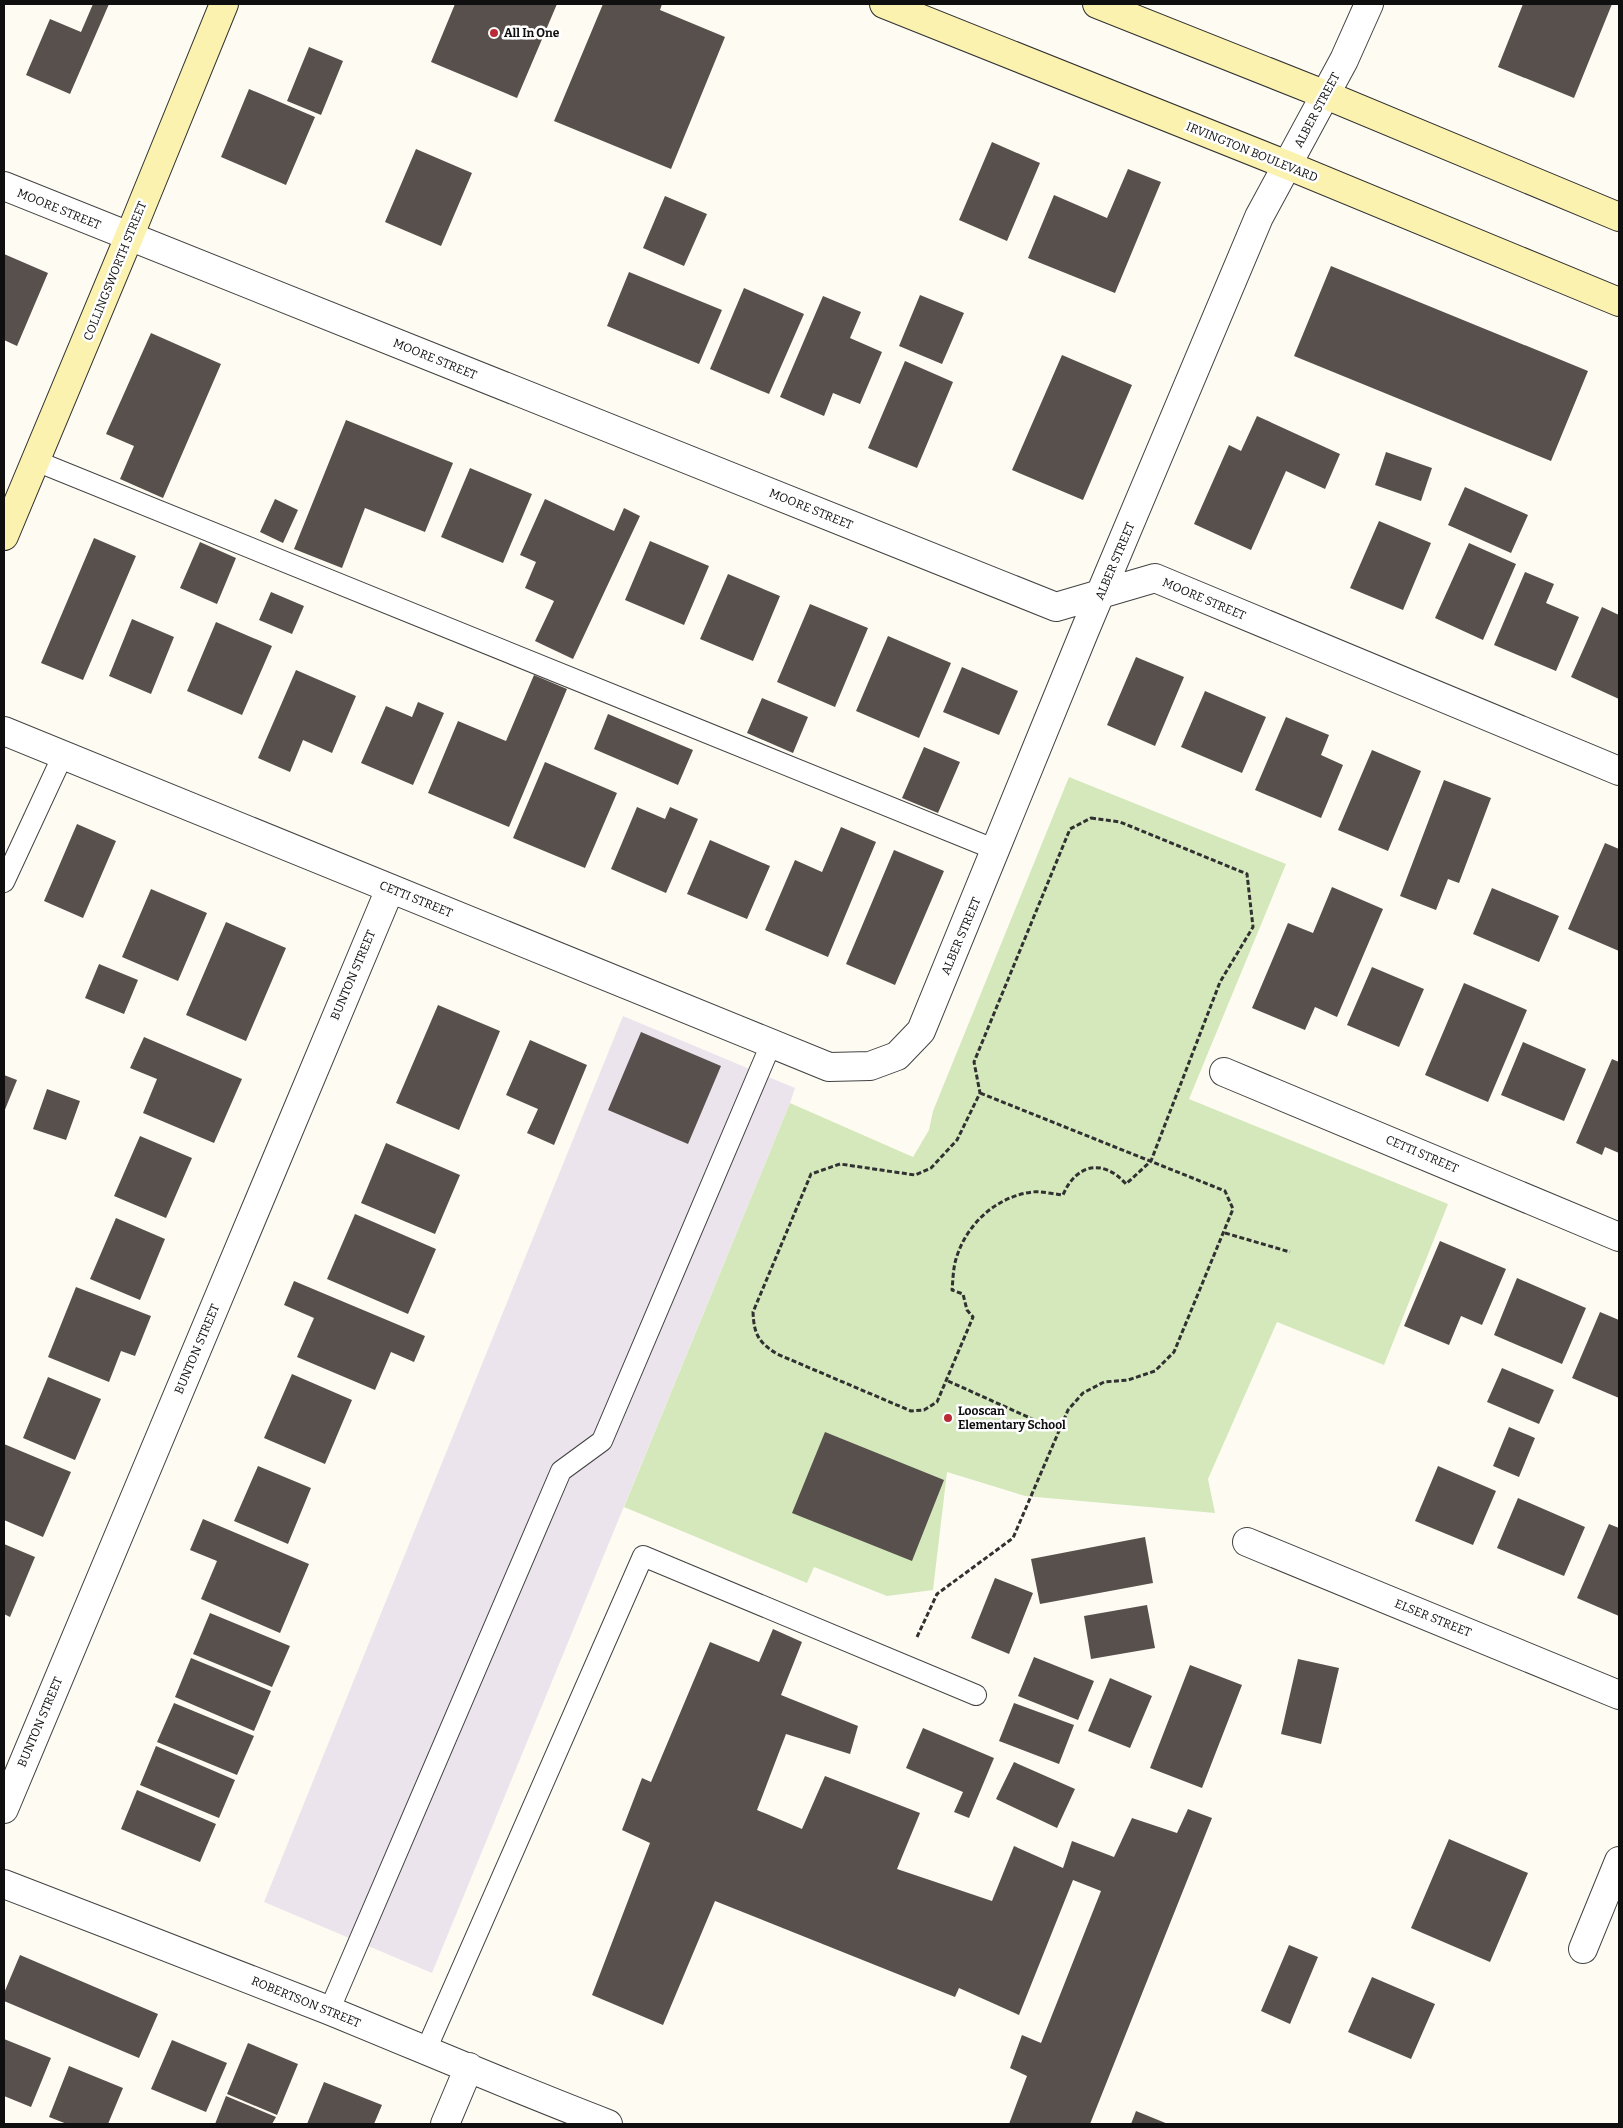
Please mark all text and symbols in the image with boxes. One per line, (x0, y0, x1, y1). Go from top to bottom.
place label: All In One (504, 26, 560, 40)
marker: All In One (488, 27, 500, 39)
street label: ALBER STREET (1291, 70, 1343, 150)
street label: IRVINGTON BOULEVARD (1184, 119, 1320, 185)
street label: MOORE STREET (15, 186, 103, 232)
street label: COLLINGSWORTH STREET (81, 199, 149, 343)
street label: MOORE STREET (391, 336, 479, 382)
street label: MOORE STREET (767, 486, 855, 532)
street label: ALBER STREET (1092, 520, 1138, 602)
street label: MOORE STREET (1160, 575, 1248, 623)
street label: CETTI STREET (377, 878, 455, 920)
street label: ALBER STREET (938, 895, 984, 977)
street label: BUNTON STREET (328, 928, 378, 1022)
street label: CETTI STREET (1383, 1132, 1461, 1176)
street label: BUNTON STREET (172, 1302, 222, 1396)
place label: Looscan Elementary School (958, 1404, 1066, 1432)
marker: Looscan Elementary School (942, 1412, 954, 1424)
street label: ELSER STREET (1393, 1596, 1473, 1640)
street label: BUNTON STREET (15, 1675, 65, 1769)
street label: ROBERTSON STREET (249, 1974, 363, 2030)

